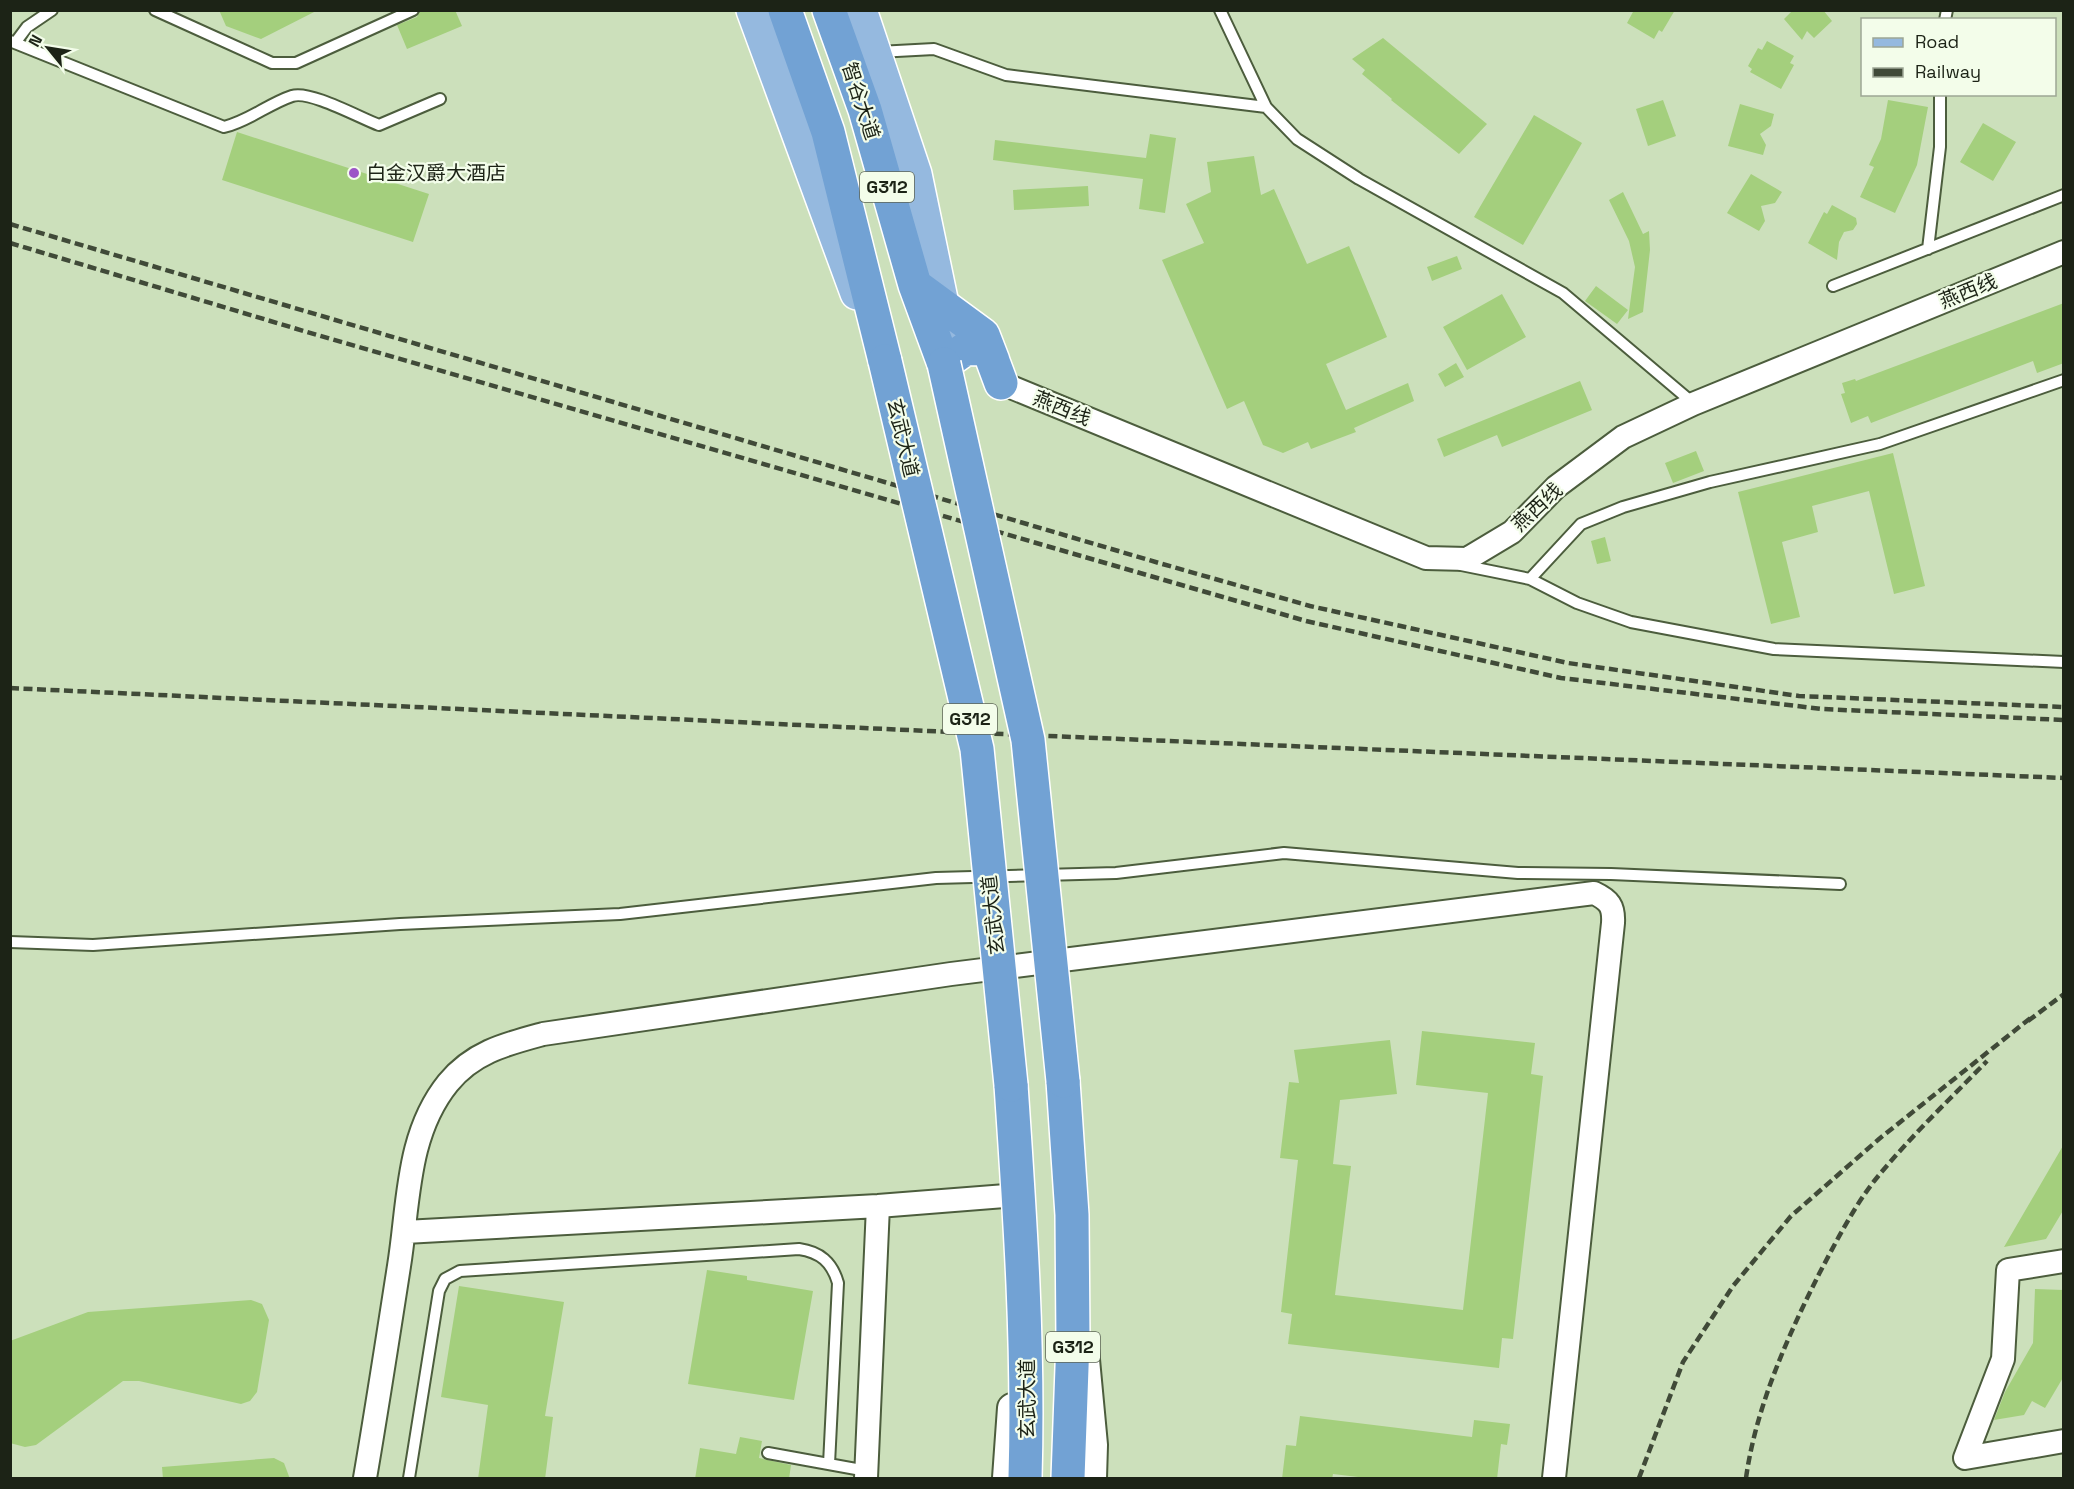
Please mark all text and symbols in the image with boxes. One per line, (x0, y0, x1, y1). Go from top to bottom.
north arrow (18, 18, 78, 78)
legend (1861, 18, 2056, 96)
text: Road (1915, 30, 1959, 53)
text: N (24, 31, 47, 51)
street label: 智谷大道 (836, 59, 886, 143)
text: Railway (1915, 60, 1981, 83)
place label: 白金汉爵大酒店 (366, 160, 506, 186)
marker: 白金汉爵大酒店 (347, 166, 361, 180)
road number: G312 (860, 172, 914, 202)
street label: 燕西线 (1935, 268, 2001, 314)
street label: 燕西线 (1029, 385, 1095, 431)
street label: 玄武大道 (881, 396, 925, 480)
street label: 燕西线 (1506, 477, 1568, 537)
road number: G312 (943, 704, 997, 734)
street label: 玄武大道 (976, 874, 1010, 956)
road number: G312 (1046, 1332, 1100, 1362)
street label: 玄武大道 (1014, 1359, 1040, 1439)

